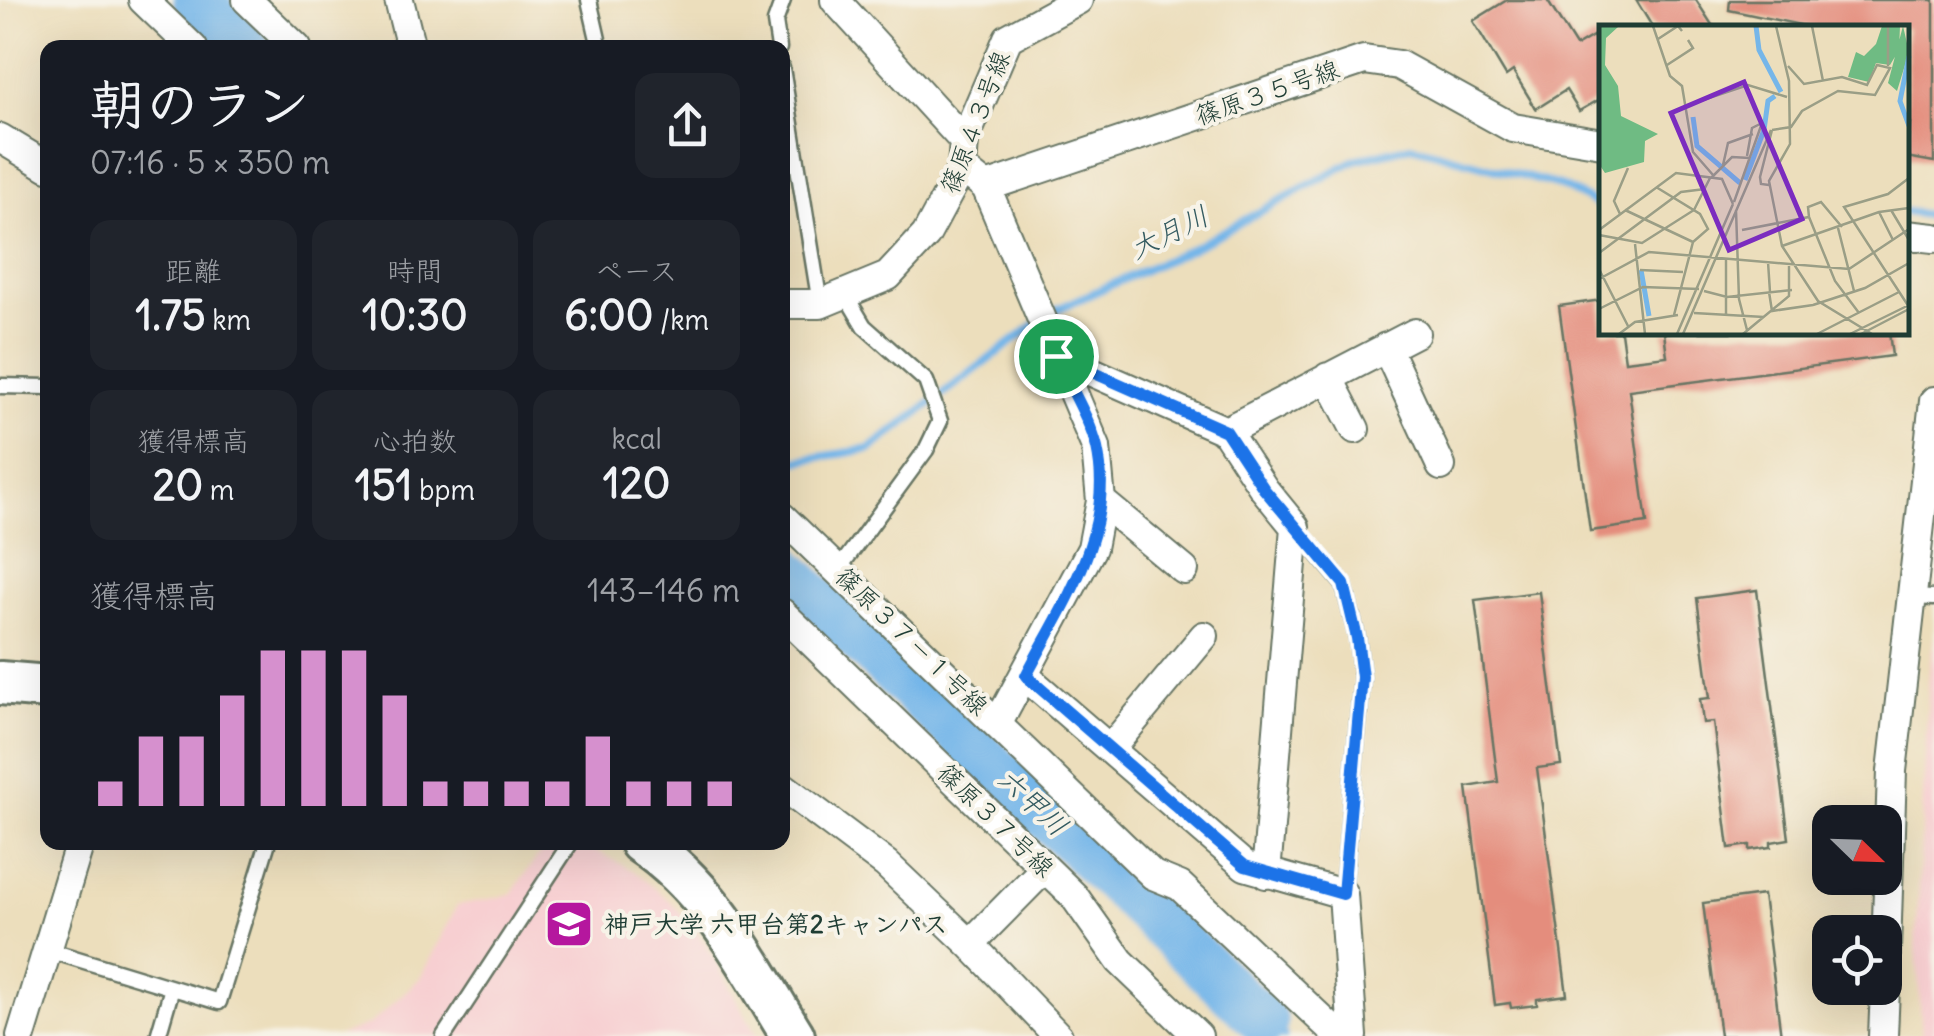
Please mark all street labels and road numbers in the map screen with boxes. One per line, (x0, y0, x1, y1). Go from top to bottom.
street label: 篠原４３号線 (933, 46, 1017, 198)
street label: 篠原３５号線 (1191, 52, 1343, 132)
street label: 篠原３７－１号線 (829, 560, 995, 722)
street label: 篠原３７号線 (931, 756, 1061, 884)

